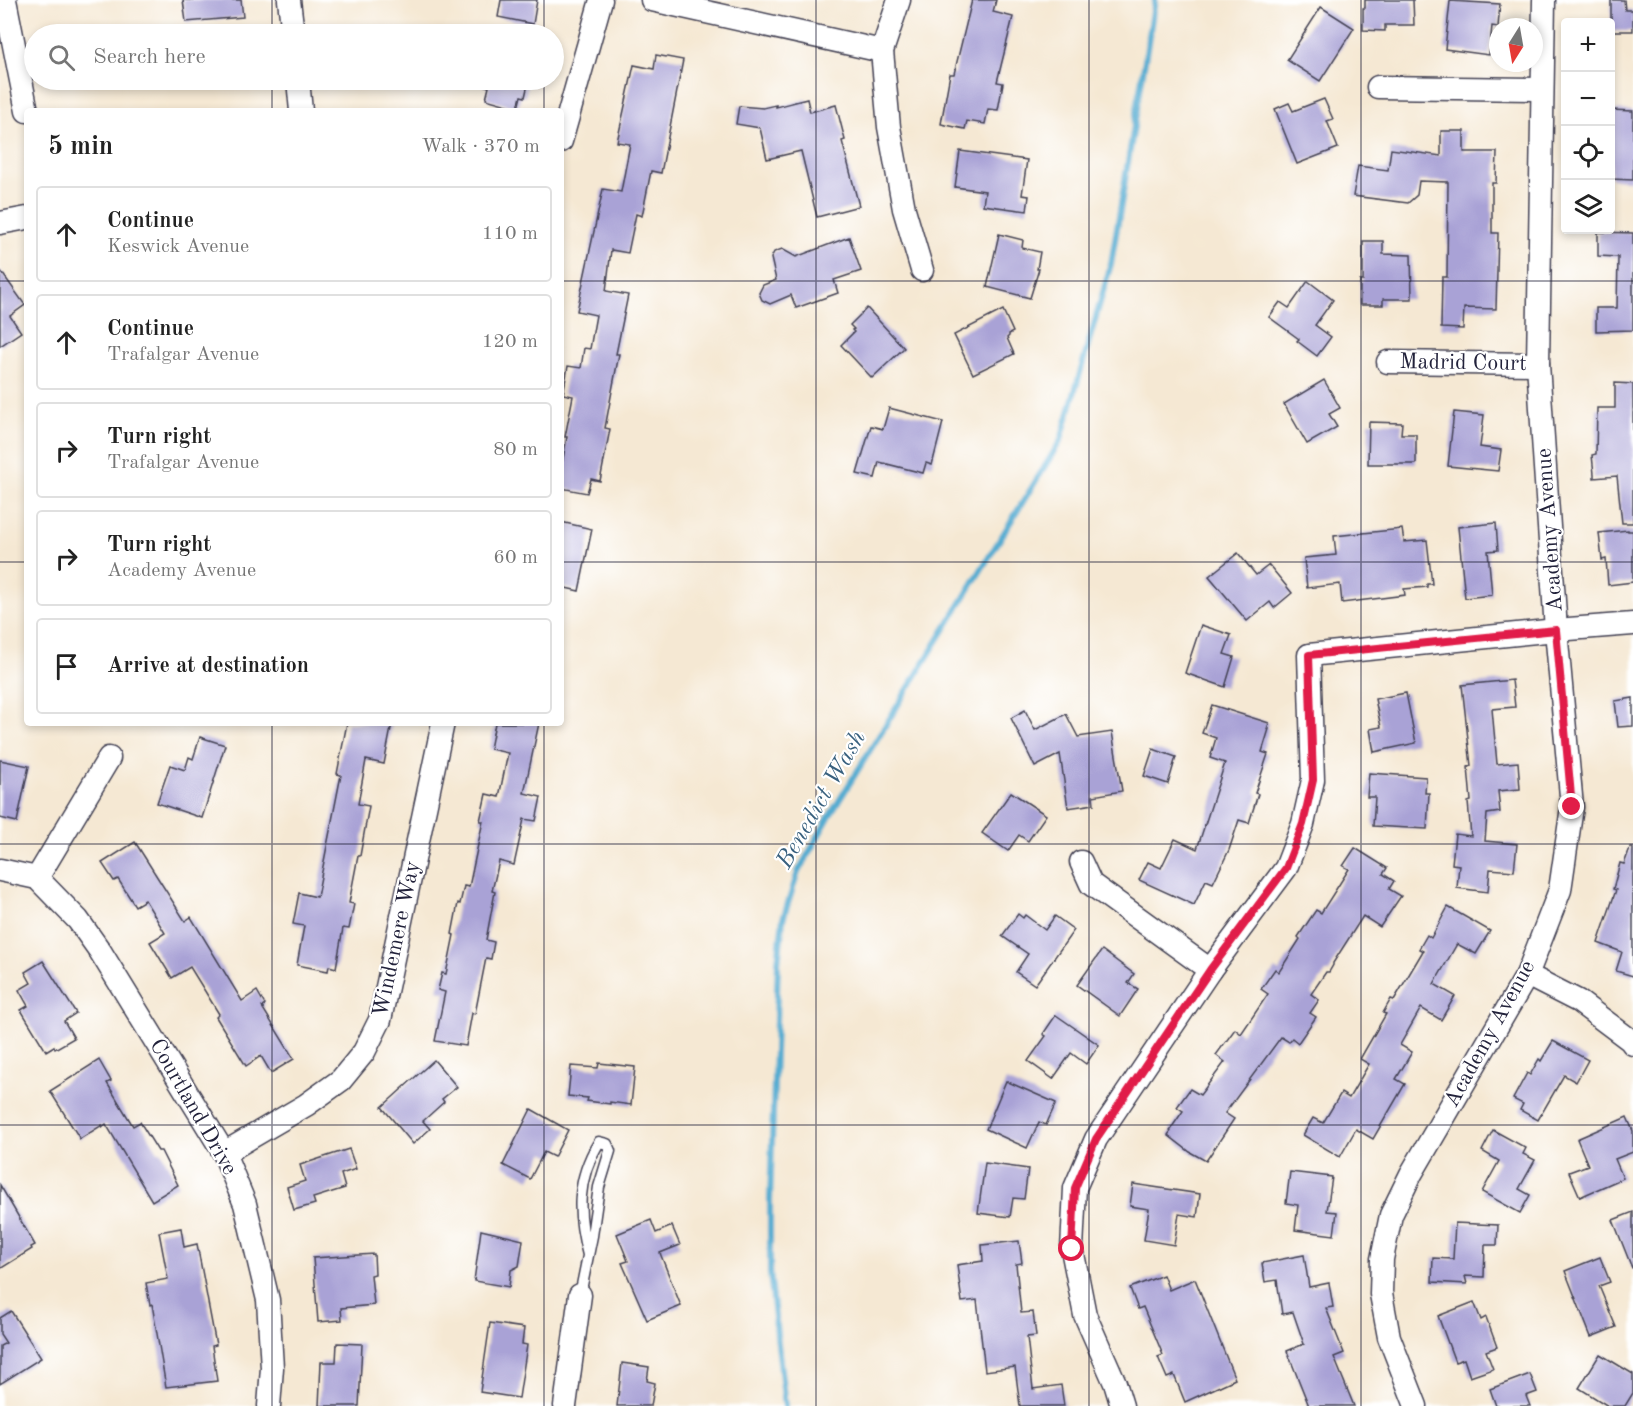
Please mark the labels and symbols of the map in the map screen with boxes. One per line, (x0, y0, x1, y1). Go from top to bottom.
north arrow (1489, 18, 1543, 72)
street label: Madrid Court (1399, 351, 1527, 375)
street label: Academy Avenue (1533, 447, 1567, 613)
water label: Benedict Wash (772, 727, 871, 874)
route end (1558, 793, 1584, 819)
street label: Windemere Way (370, 859, 424, 1019)
street label: Academy Avenue (1441, 957, 1539, 1111)
street label: Courtland Drive (145, 1035, 241, 1179)
route start (1058, 1235, 1084, 1261)

